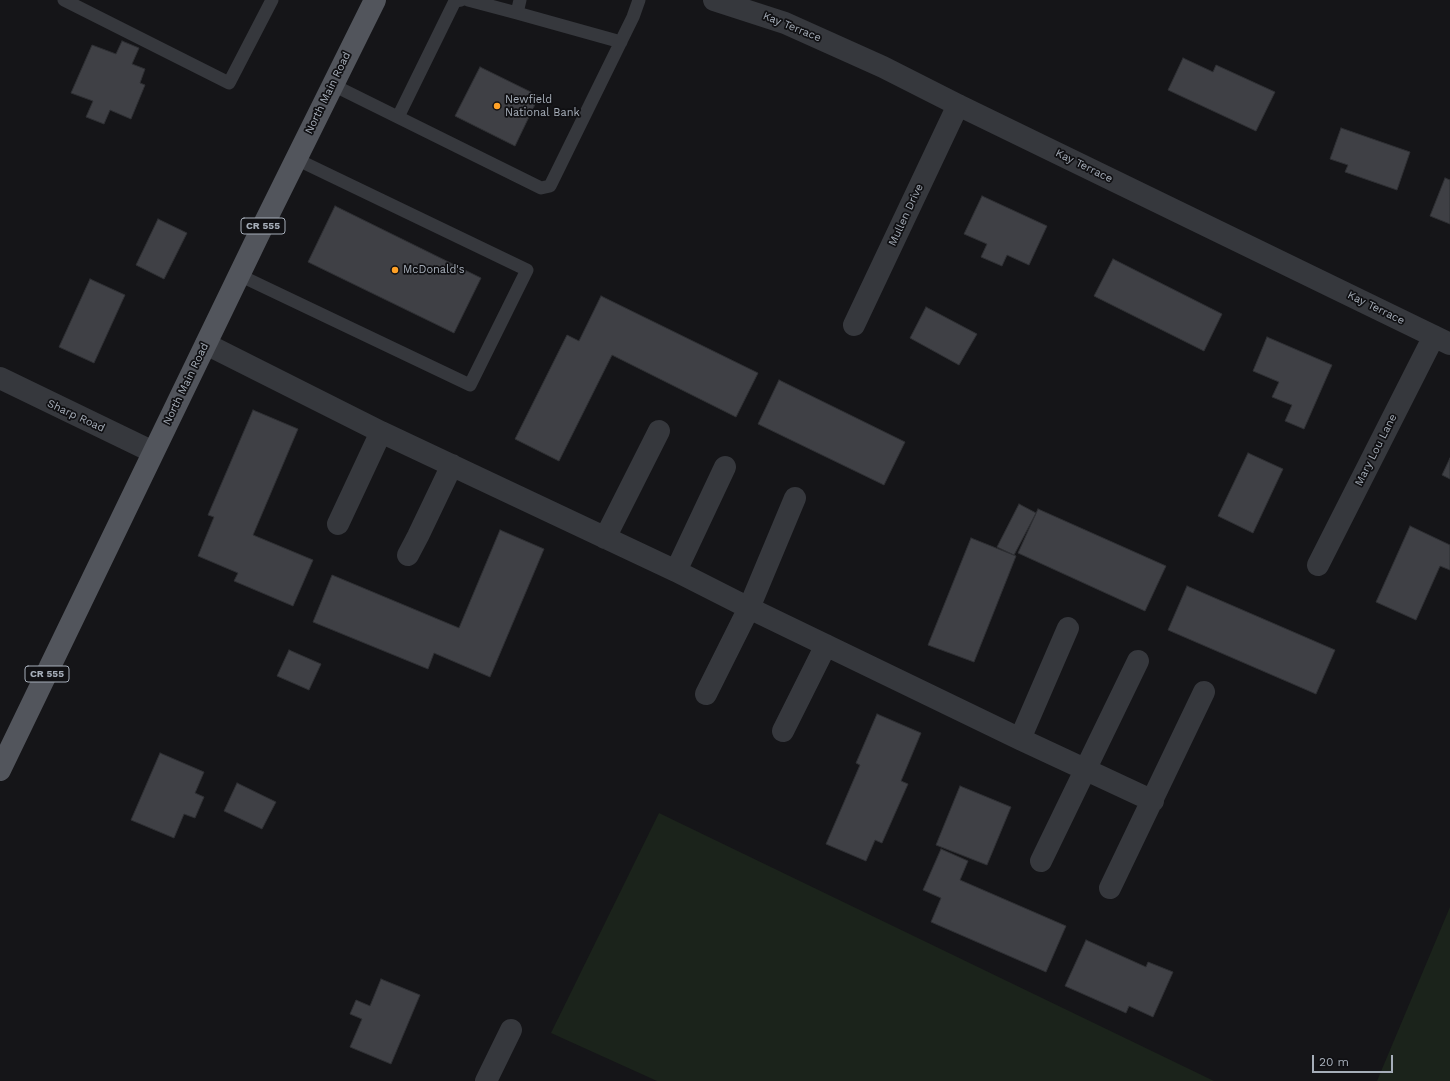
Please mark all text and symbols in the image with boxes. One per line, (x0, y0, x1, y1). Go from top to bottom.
street label: Kay Terrace (761, 9, 823, 45)
street label: North Main Road (302, 50, 354, 136)
place label: Newfield National Bank (505, 93, 580, 119)
marker: Newfield National Bank (492, 101, 502, 111)
street label: Kay Terrace (1053, 147, 1115, 185)
street label: Mullen Drive (886, 182, 926, 248)
road number: CR 555 (241, 218, 285, 234)
place label: McDonald's (403, 263, 465, 277)
marker: McDonald's (390, 265, 400, 275)
street label: Kay Terrace (1345, 289, 1407, 327)
street label: North Main Road (160, 341, 212, 427)
street label: Sharp Road (45, 397, 107, 435)
street label: Mary Lou Lane (1352, 412, 1400, 488)
road number: CR 555 (25, 666, 69, 682)
scale bar (1314, 1047, 1395, 1073)
text: 20 m (1319, 1055, 1349, 1069)

